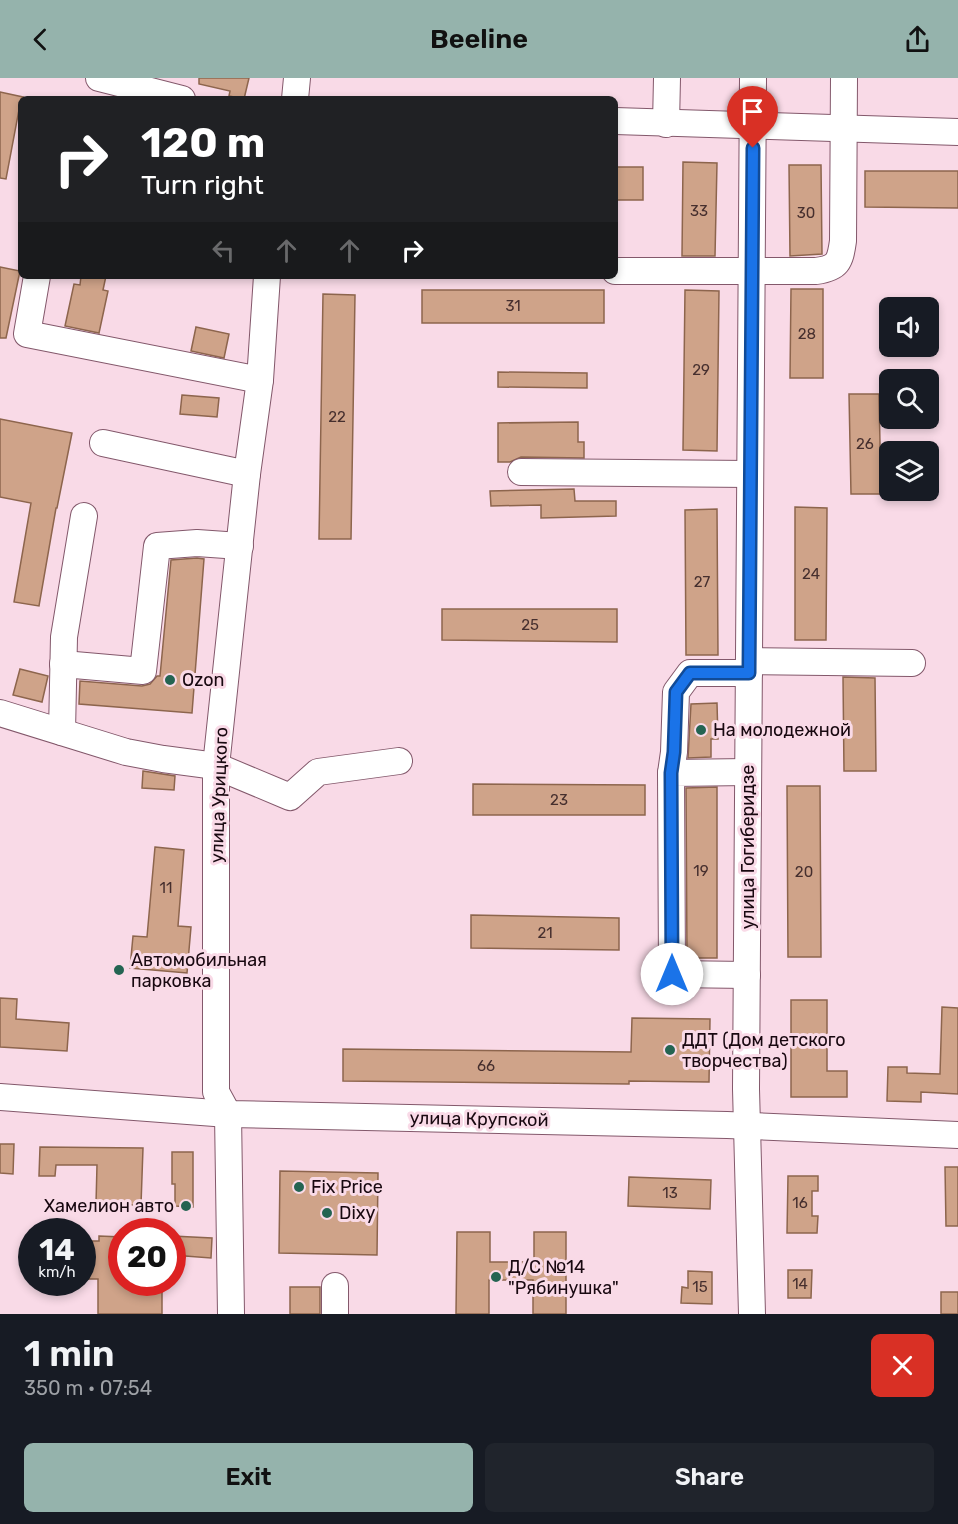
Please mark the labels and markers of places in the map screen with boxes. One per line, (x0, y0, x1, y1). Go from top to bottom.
pin (727, 86, 778, 148)
place label: Ozon (182, 669, 224, 691)
marker: Ozon (163, 673, 177, 687)
place label: На молодежной (713, 719, 851, 741)
marker: На молодежной (694, 723, 708, 737)
place label: Автомобильная парковка (131, 949, 267, 992)
marker: Автомобильная парковка (112, 963, 126, 977)
place label: ДДТ (Дом детского творчества) (682, 1029, 846, 1072)
marker: ДДТ (Дом детского творчества) (663, 1043, 677, 1057)
place label: Fix Price (311, 1176, 383, 1198)
marker: Fix Price (292, 1180, 306, 1194)
place label: Хамелион авто (44, 1195, 174, 1217)
marker: Хамелион авто (179, 1199, 193, 1213)
place label: Dixy (339, 1202, 375, 1224)
marker: Dixy (320, 1206, 334, 1220)
place label: Д/С №14 "Рябинушка" (508, 1256, 619, 1299)
marker: Д/С №14 "Рябинушка" (489, 1270, 503, 1284)

